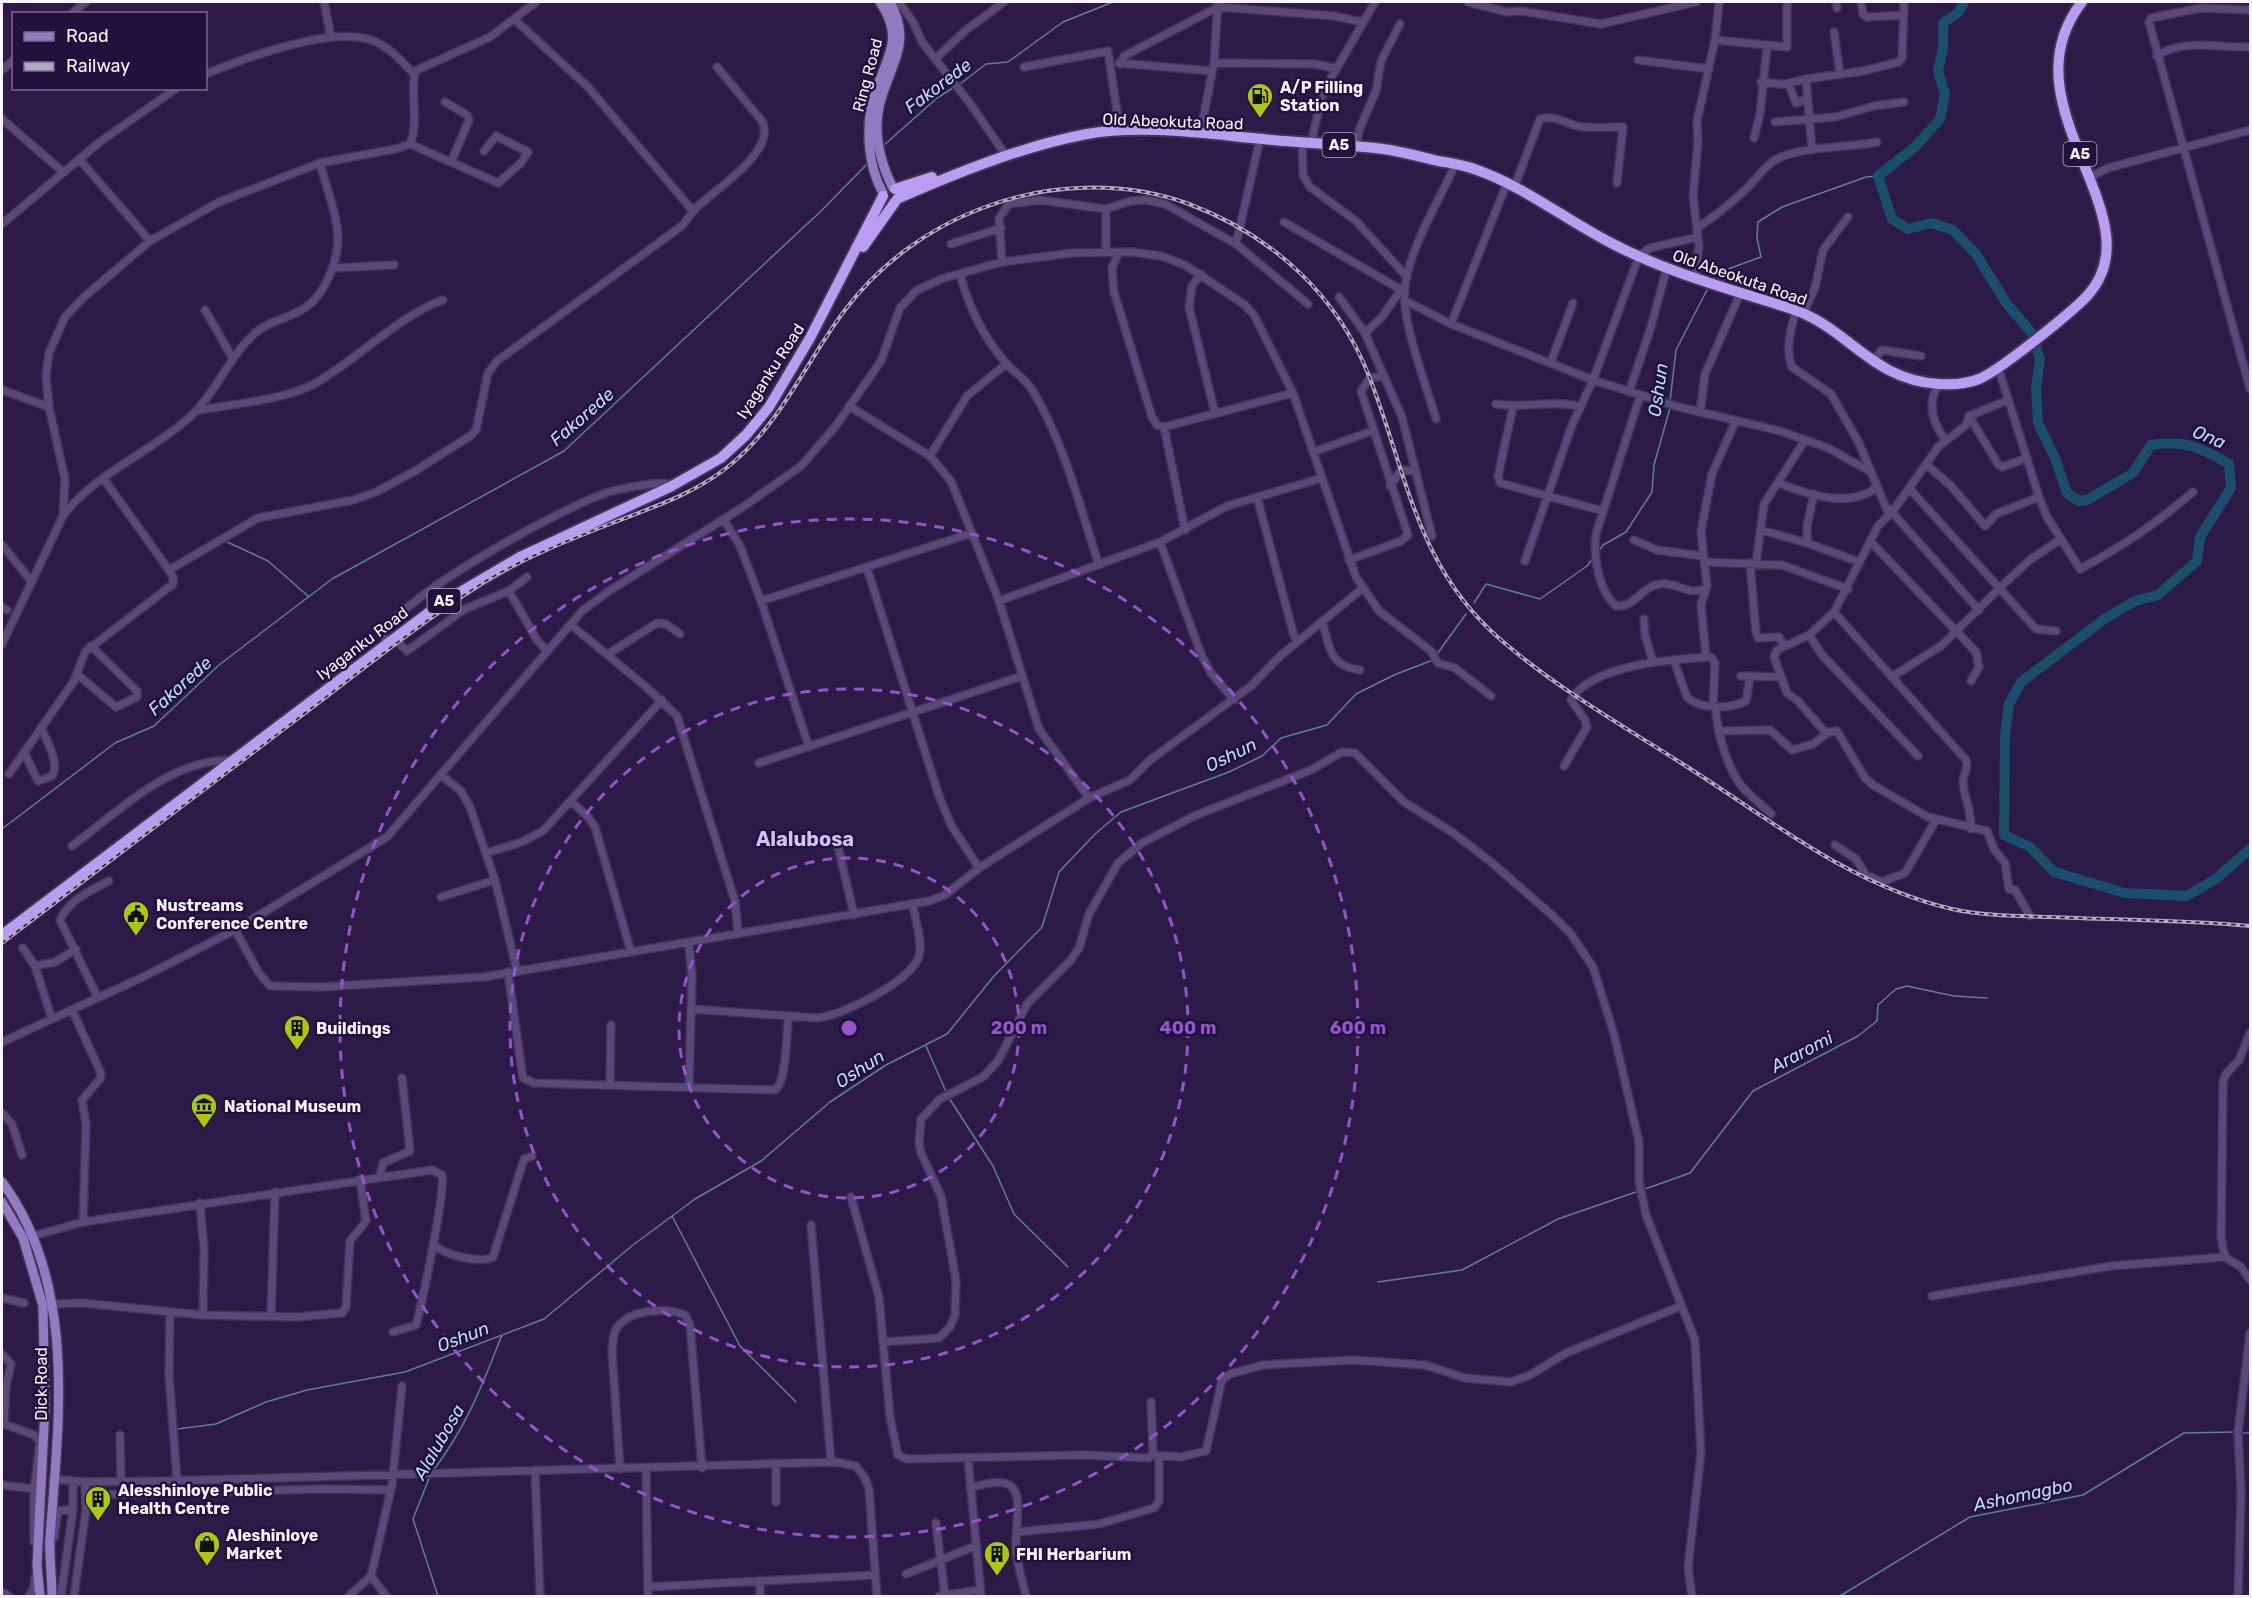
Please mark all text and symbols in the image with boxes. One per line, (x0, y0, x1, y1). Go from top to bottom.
legend (12, 12, 207, 90)
text: Road (66, 25, 109, 47)
street label: Ring Road (849, 36, 886, 114)
water label: Fakorede (900, 54, 976, 118)
text: Railway (66, 55, 130, 77)
place label: A/P Filling Station (1280, 78, 1363, 115)
fuel station icon: A/P Filling Station (1245, 81, 1275, 119)
street label: Old Abeokuta Road (1102, 110, 1244, 133)
road number: A5 (1322, 133, 1356, 157)
road number: A5 (2064, 142, 2096, 166)
street label: Old Abeokuta Road (1670, 246, 1810, 309)
street label: Iyaganku Road (733, 320, 808, 422)
water label: Oshun (1643, 362, 1673, 418)
water label: Fakorede (545, 383, 619, 451)
water label: Ona (2189, 420, 2229, 454)
road number: A5 (428, 589, 460, 613)
street label: Iyaganku Road (313, 603, 412, 684)
water label: Fakorede (144, 652, 216, 720)
water label: Oshun (1202, 733, 1260, 777)
district label: Alalubosa (756, 827, 854, 851)
place label: Nustreams Conference Centre (156, 896, 308, 933)
public building icon: Nustreams Conference Centre (121, 899, 151, 937)
building icon: Buildings (282, 1013, 312, 1051)
text: 200 m (991, 1017, 1047, 1039)
text: 400 m (1159, 1017, 1217, 1039)
text: 600 m (1330, 1017, 1386, 1039)
centre of rings (839, 1018, 859, 1038)
place label: Buildings (316, 1019, 391, 1038)
water label: Araromi (1766, 1026, 1837, 1078)
water label: Oshun (831, 1045, 889, 1093)
museum icon: National Museum (189, 1091, 219, 1129)
place label: National Museum (224, 1097, 361, 1116)
water label: Oshun (434, 1317, 492, 1357)
street label: Dick Road (32, 1347, 51, 1421)
water label: Alalubosa (408, 1400, 470, 1484)
water label: Ashomagbo (1970, 1474, 2075, 1516)
place label: Alesshinloye Public Health Centre (118, 1481, 272, 1518)
building icon: Alesshinloye Public Health Centre (83, 1484, 113, 1522)
place label: Aleshinloye Market (226, 1526, 318, 1563)
shop icon: Aleshinloye Market (192, 1529, 222, 1567)
building icon: FHI Herbarium (982, 1539, 1012, 1577)
place label: FHI Herbarium (1016, 1545, 1131, 1564)

